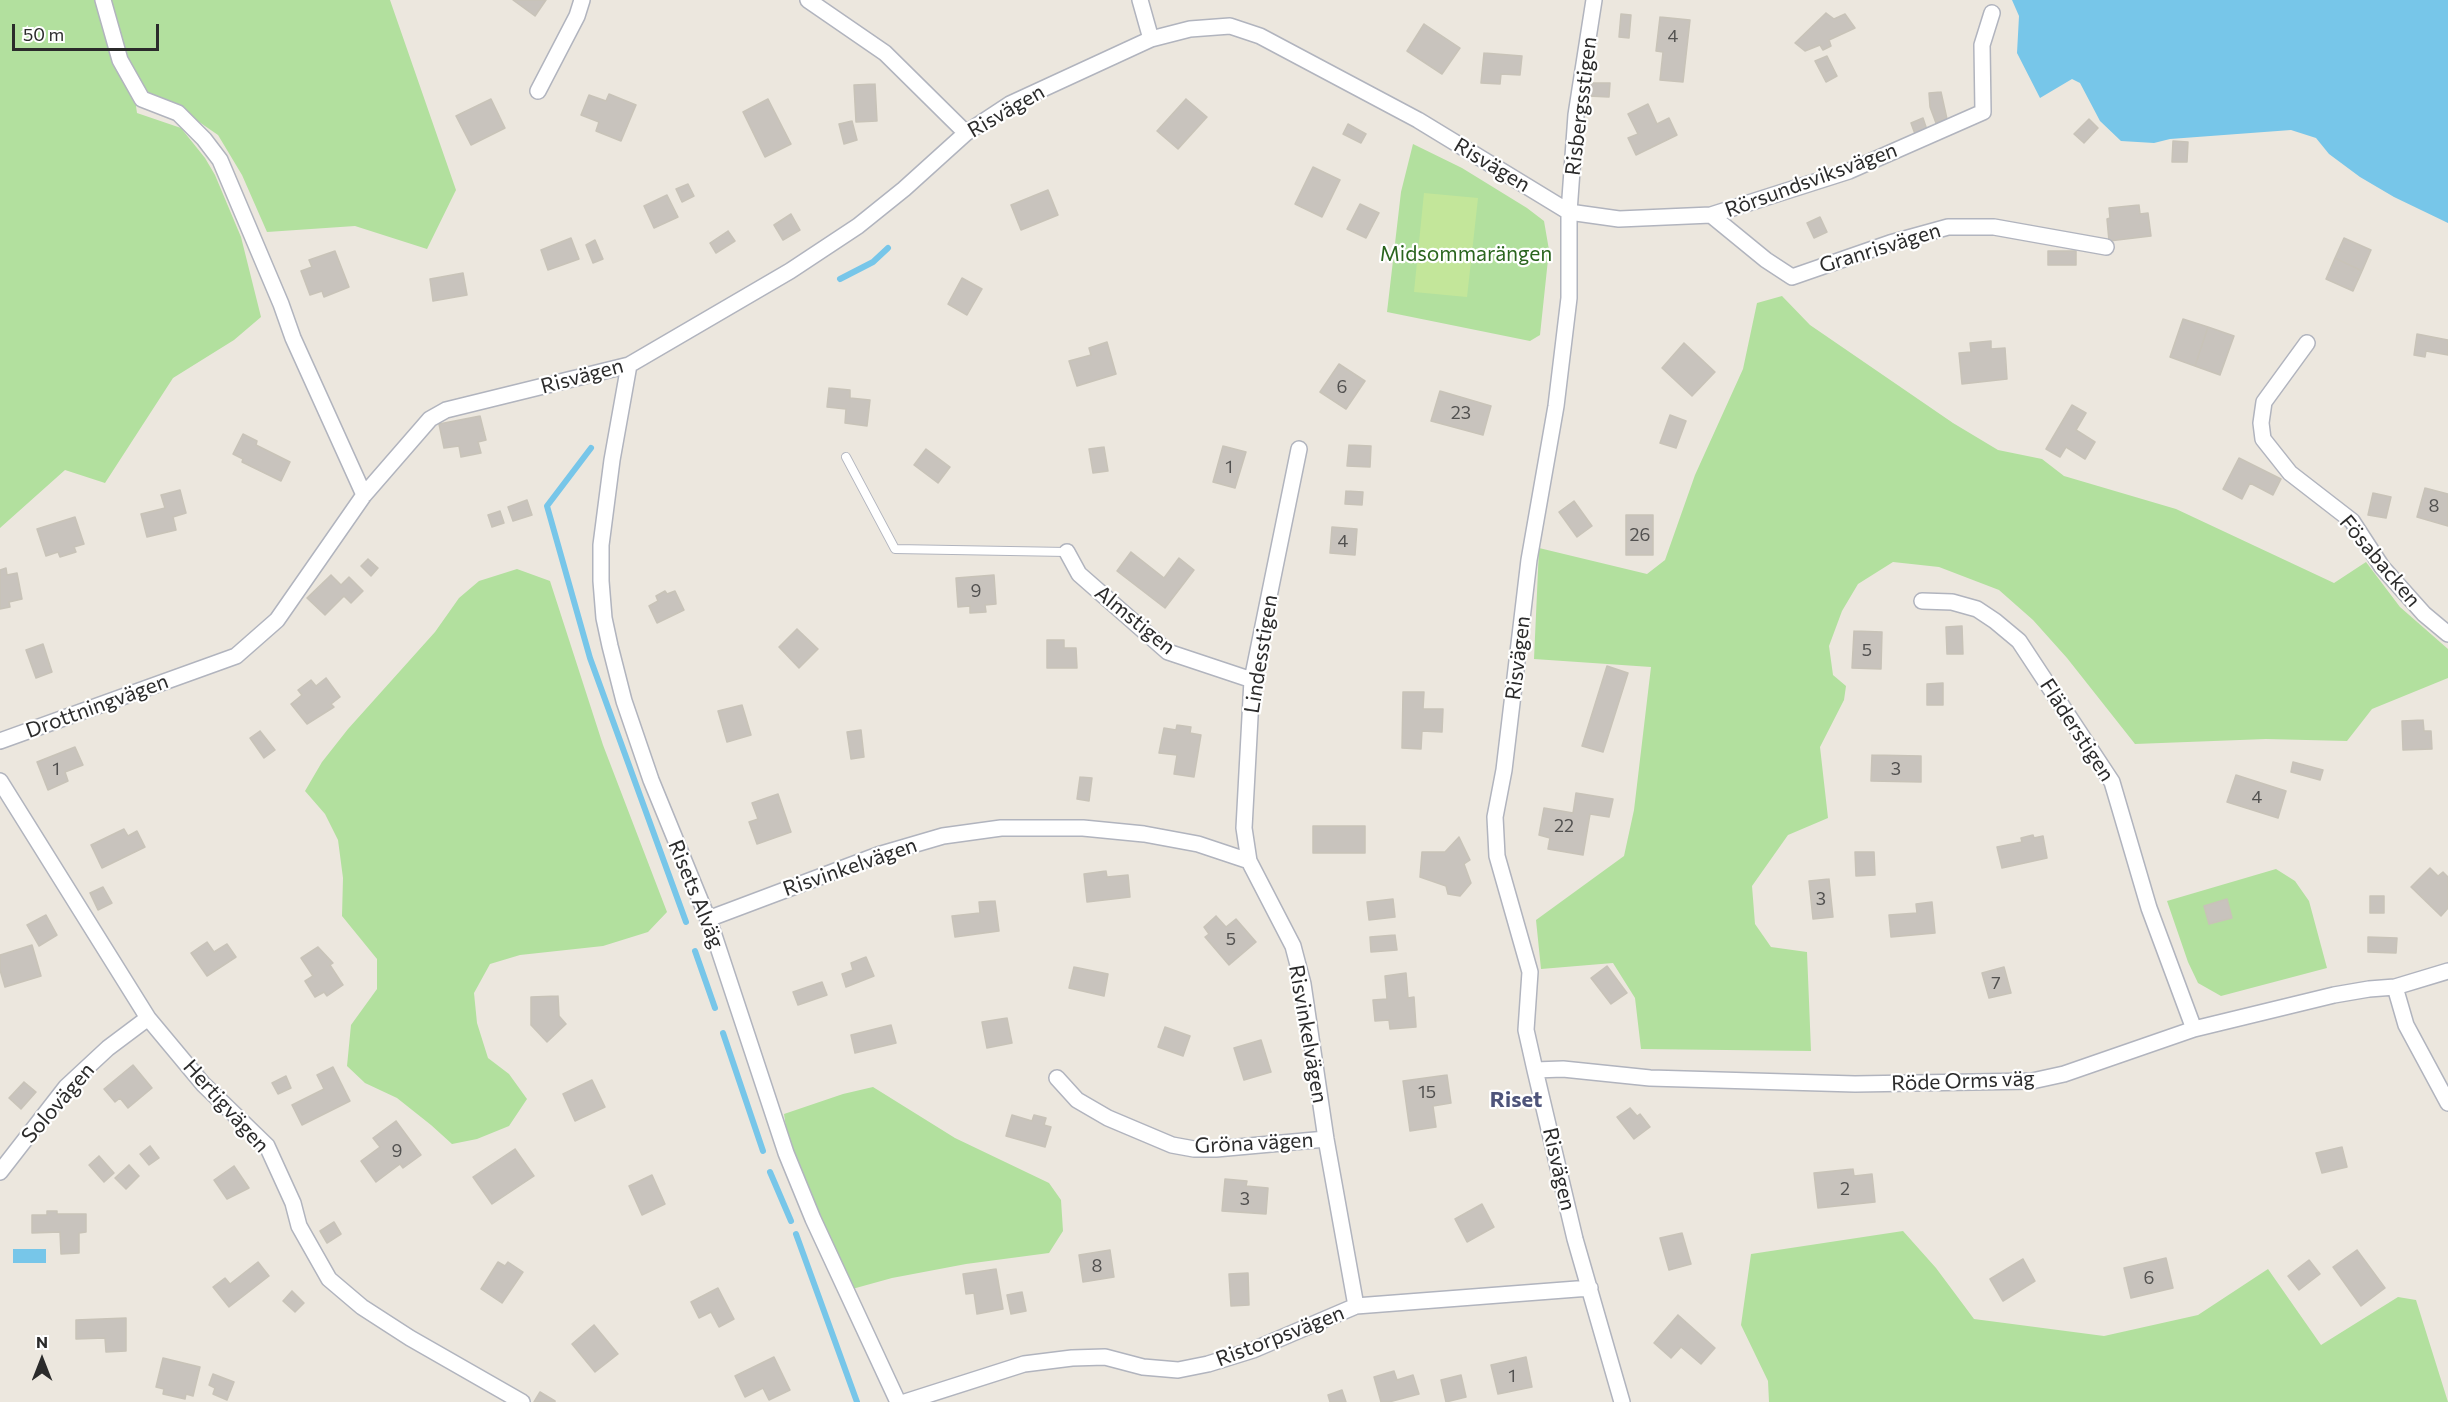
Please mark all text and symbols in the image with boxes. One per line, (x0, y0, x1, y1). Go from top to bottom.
scale bar (15, 12, 162, 50)
text: 50 m (23, 23, 64, 45)
house number: 4 (1668, 25, 1678, 47)
street label: Risbergsstigen (1560, 35, 1602, 177)
street label: Risvägen (963, 79, 1049, 143)
street label: Risvägen (1449, 132, 1535, 198)
street label: Rörsundsviksvägen (1721, 137, 1901, 223)
street label: Granrisvägen (1816, 218, 1944, 278)
park label: Midsommarängen (1380, 241, 1552, 267)
street label: Risvägen (538, 353, 626, 399)
house number: 6 (1337, 376, 1347, 398)
house number: 23 (1451, 402, 1471, 424)
house number: 1 (1225, 456, 1233, 478)
house number: 8 (2429, 495, 2439, 517)
street label: Fösabacken (2334, 510, 2426, 612)
house number: 26 (1630, 524, 1650, 546)
house number: 4 (1338, 530, 1348, 552)
house number: 9 (971, 580, 981, 602)
street label: Almstigen (1090, 580, 1180, 660)
street label: Lindesstigen (1239, 593, 1283, 715)
street label: Risvägen (1500, 615, 1536, 701)
house number: 5 (1862, 639, 1872, 661)
street label: Drottningvägen (22, 669, 172, 743)
street label: Fläderstigen (2034, 674, 2120, 786)
house number: 1 (52, 758, 60, 780)
house number: 3 (1891, 758, 1901, 780)
house number: 4 (2252, 786, 2262, 808)
house number: 22 (1554, 815, 1574, 837)
street label: Risvinkelvägen (780, 832, 920, 902)
street label: Risets Alväg (663, 836, 729, 952)
house number: 3 (1816, 888, 1826, 910)
house number: 5 (1226, 928, 1236, 950)
street label: Risvinkelvägen (1283, 963, 1333, 1105)
house number: 7 (1991, 972, 2001, 994)
street label: Hertigvägen (178, 1054, 274, 1158)
street label: Solovägen (16, 1058, 100, 1148)
street label: Röde Orms väg (1891, 1066, 2035, 1096)
house number: 15 (1418, 1081, 1436, 1103)
district label: Riset (1490, 1087, 1542, 1113)
street label: Risvägen (1537, 1125, 1581, 1213)
street label: Gröna vägen (1194, 1127, 1314, 1159)
house number: 9 (392, 1140, 402, 1162)
house number: 2 (1840, 1178, 1850, 1200)
house number: 3 (1240, 1188, 1250, 1210)
house number: 8 (1092, 1255, 1102, 1277)
house number: 6 (2144, 1267, 2154, 1289)
street label: Ristorpsvägen (1212, 1300, 1348, 1372)
north arrow (12, 1330, 72, 1390)
text: N (36, 1332, 48, 1351)
house number: 1 (1508, 1365, 1516, 1387)

